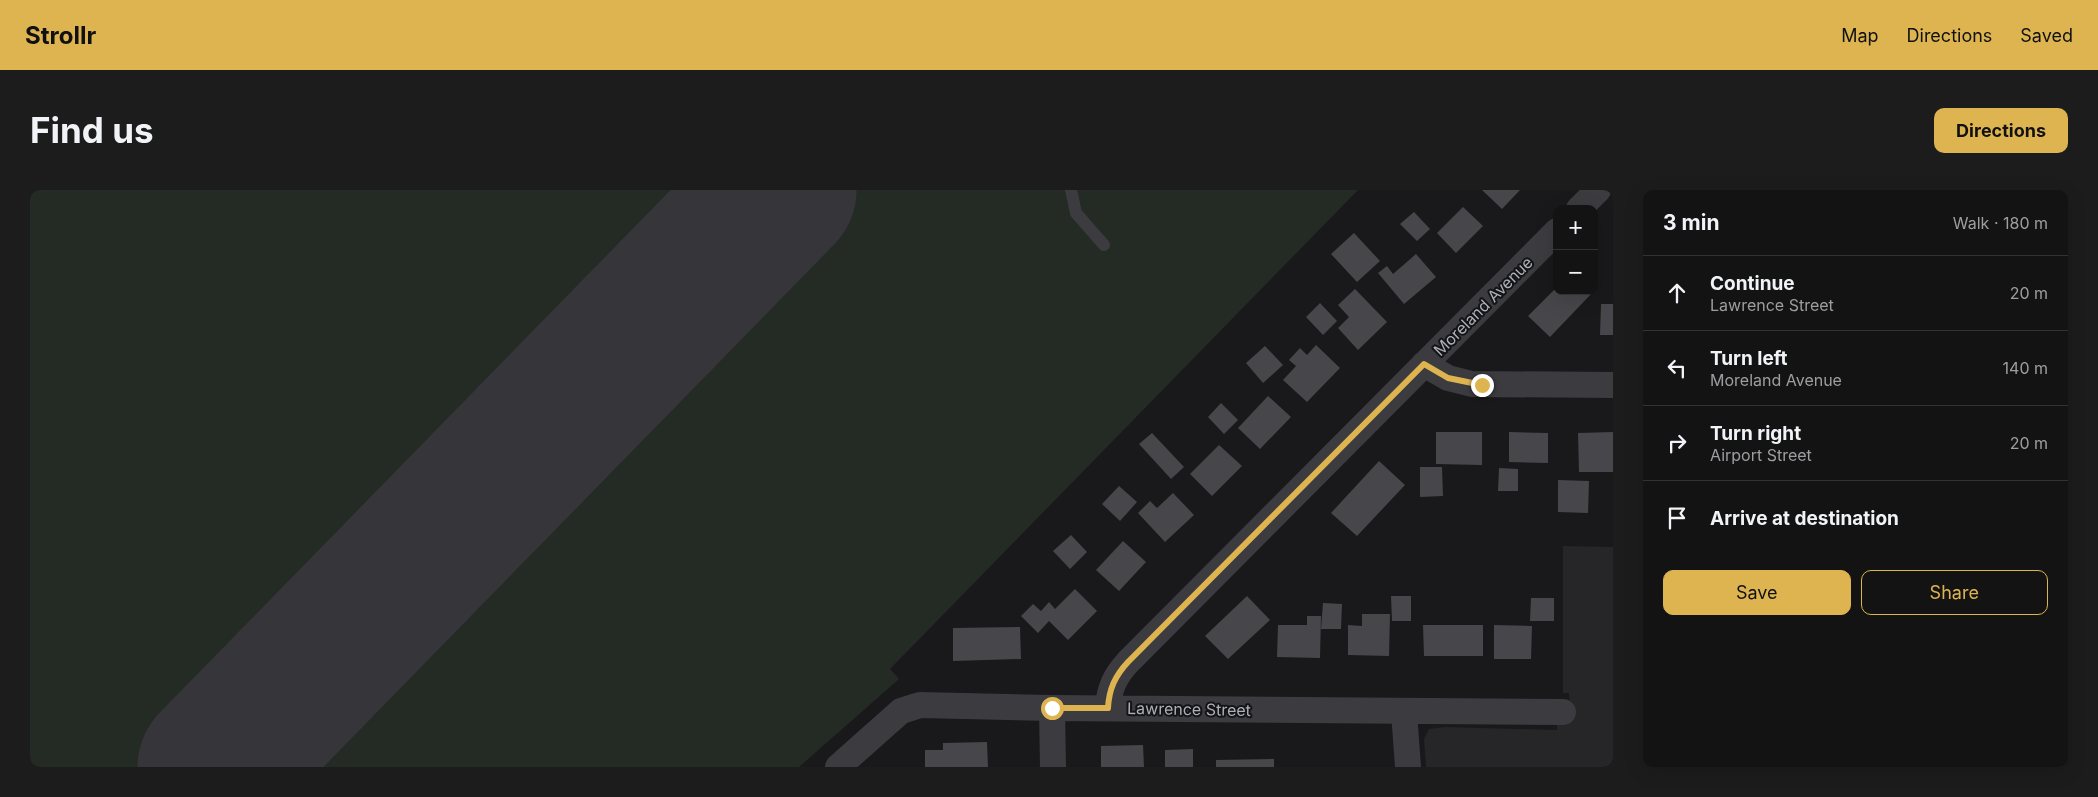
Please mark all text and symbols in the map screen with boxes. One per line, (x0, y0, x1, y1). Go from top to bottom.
text: Strollr (25, 21, 96, 50)
text: Map (1841, 25, 1879, 46)
text: Directions (1907, 25, 1992, 46)
text: Saved (2020, 25, 2073, 46)
button: Directions (1934, 108, 2068, 153)
text: Find us (30, 109, 154, 151)
map controls (1553, 205, 1598, 295)
button: + (1553, 205, 1598, 250)
text: 3 min (1663, 210, 1719, 235)
text: Walk · 180 m (1953, 213, 2048, 233)
button: − (1553, 250, 1598, 295)
street label: Moreland Avenue (1429, 252, 1537, 360)
text: Continue (1710, 272, 1795, 295)
icon: ahead (1663, 279, 1691, 307)
text: 20 m (2010, 283, 2048, 303)
text: Lawrence Street (1710, 295, 1834, 315)
text: Turn left (1710, 347, 1788, 370)
icon: left (1663, 354, 1691, 382)
text: 140 m (2003, 358, 2048, 378)
text: Moreland Avenue (1710, 370, 1842, 390)
route end (1471, 374, 1494, 397)
text: Turn right (1710, 422, 1801, 445)
icon: right (1663, 429, 1691, 457)
text: 20 m (2010, 433, 2048, 453)
text: Airport Street (1710, 445, 1812, 465)
icon: arrive (1663, 504, 1691, 532)
text: Arrive at destination (1710, 507, 1899, 530)
button: Save (1663, 570, 1851, 615)
button: Share (1861, 570, 2048, 615)
route start (1041, 697, 1064, 720)
street label: Lawrence Street (1127, 698, 1251, 720)

